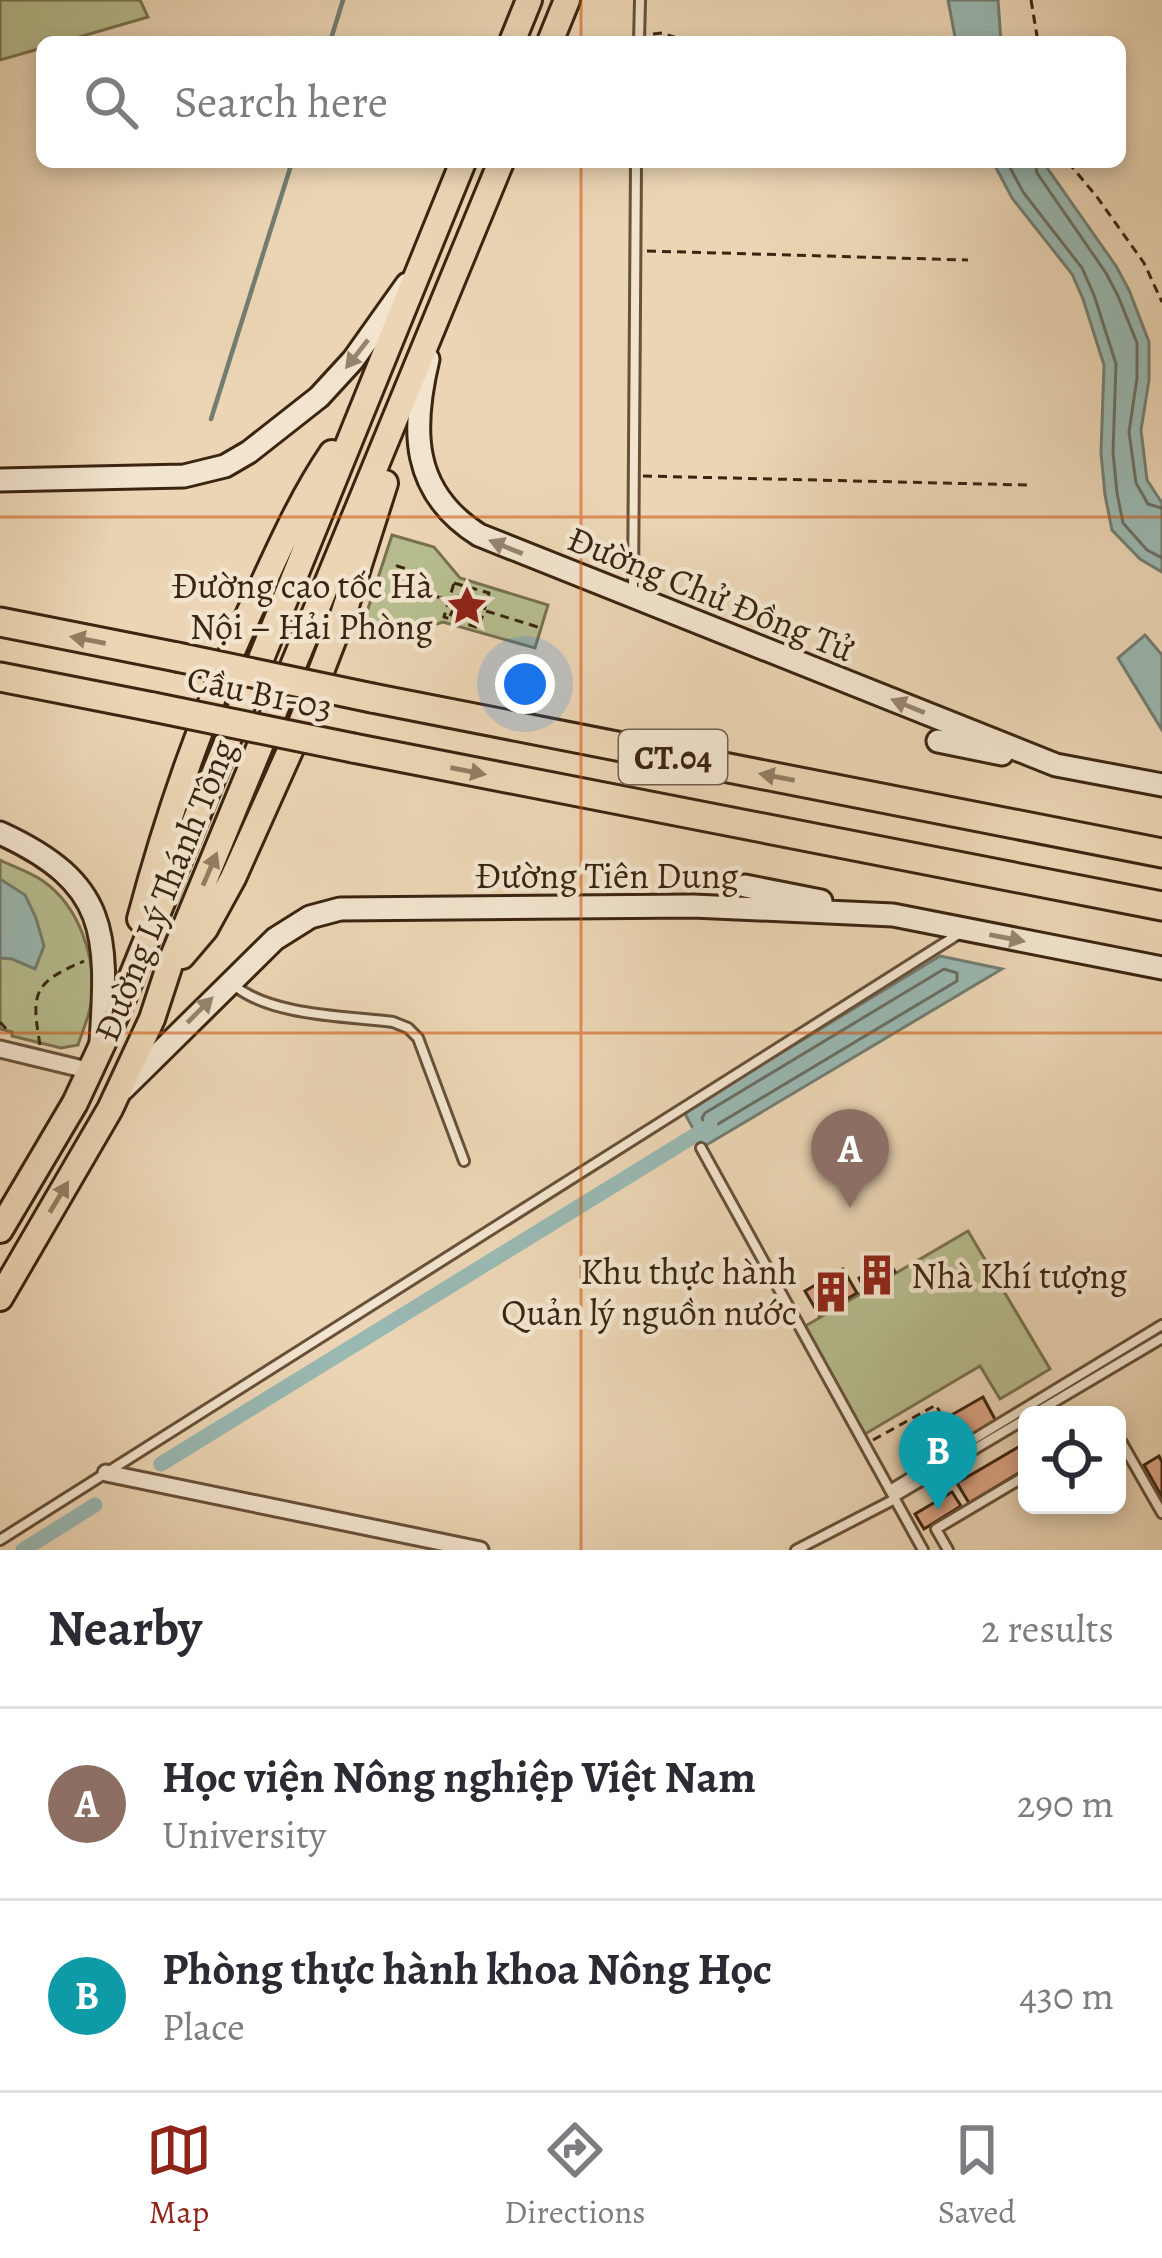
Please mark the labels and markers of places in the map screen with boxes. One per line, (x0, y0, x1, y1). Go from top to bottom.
place label: Đường cao tốc Hà Nội – Hải Phòng (172, 561, 433, 651)
place icon: Đường cao tốc Hà Nội – Hải Phòng (444, 583, 490, 629)
pin: A (811, 1109, 889, 1208)
place label: Khu thực hành Quản lý nguồn nước (501, 1247, 797, 1337)
place label: Nhà Khí tượng (911, 1251, 1127, 1300)
building icon: Nhà Khí tượng (854, 1252, 900, 1298)
building icon: Khu thực hành Quản lý nguồn nước (808, 1269, 854, 1315)
pin: B (899, 1411, 977, 1510)

